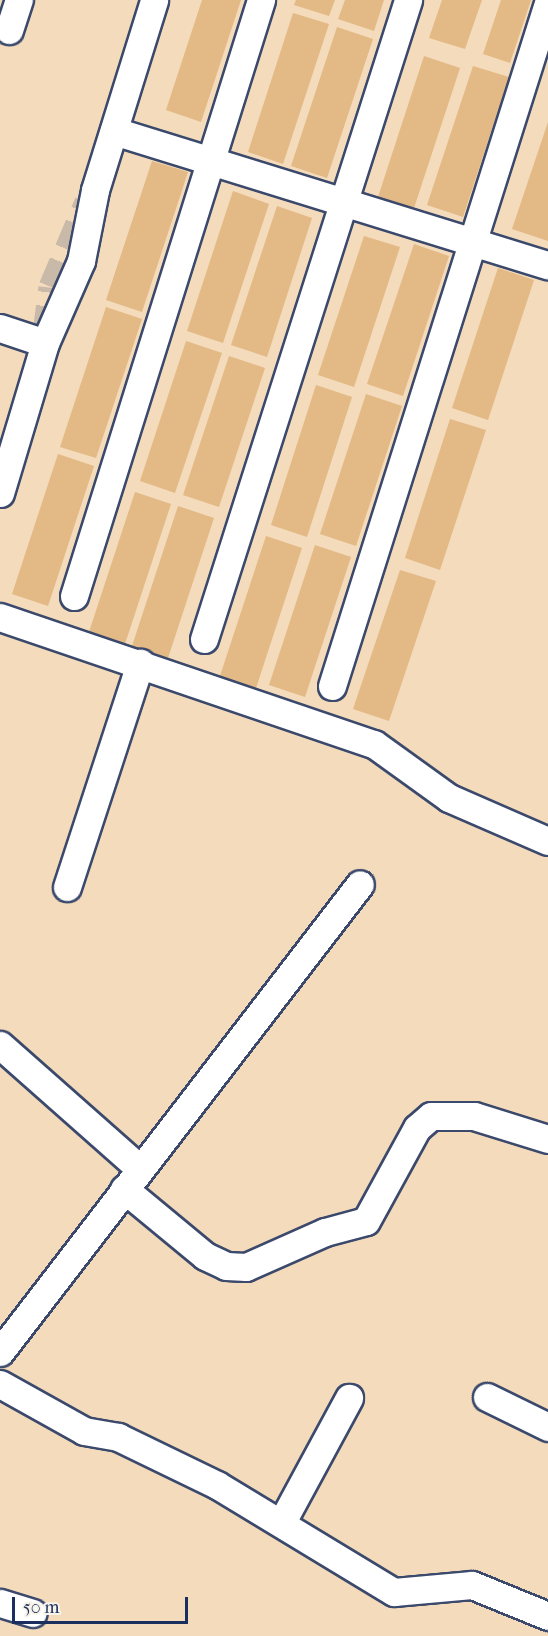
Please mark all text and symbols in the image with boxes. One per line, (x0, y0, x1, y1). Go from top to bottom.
scale bar (15, 1585, 190, 1623)
text: 50 m (23, 1597, 59, 1618)

